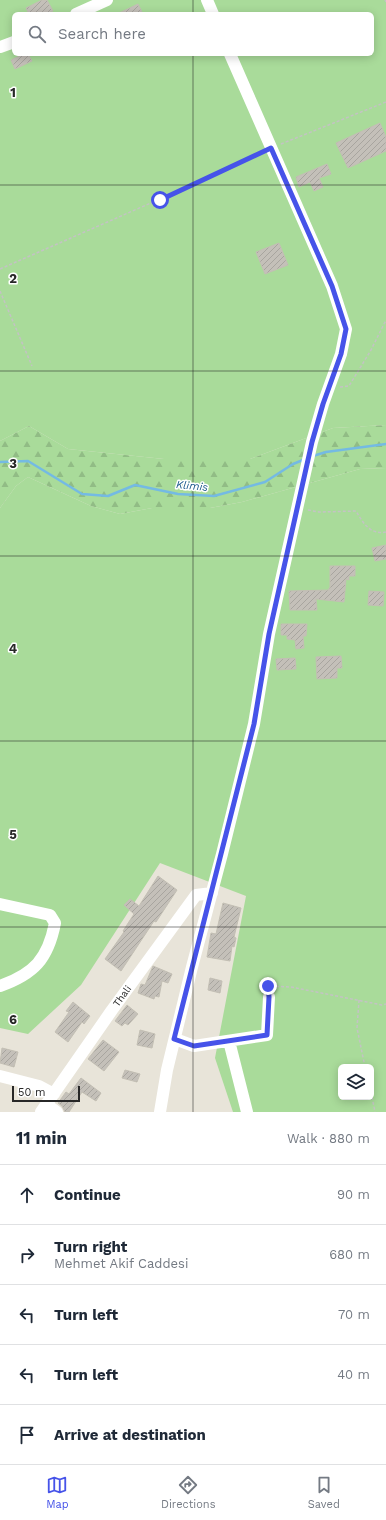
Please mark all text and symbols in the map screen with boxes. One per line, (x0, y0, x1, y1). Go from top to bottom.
search box (12, 12, 374, 56)
icon: search (26, 23, 48, 45)
text: Search here (58, 25, 146, 43)
text: 1 (10, 85, 16, 100)
route start (151, 191, 169, 209)
text: 2 (9, 271, 17, 286)
text: 3 (9, 456, 17, 471)
water label: Klimis (176, 478, 209, 494)
text: 4 (9, 641, 18, 656)
text: 5 (9, 827, 17, 842)
route end (259, 977, 277, 995)
street label: Thali (111, 983, 133, 1009)
text: 6 (9, 1012, 17, 1027)
map controls (338, 1064, 374, 1100)
button: layers (338, 1064, 374, 1100)
scale bar (12, 1084, 80, 1103)
text: 50 m (18, 1086, 45, 1099)
text: 11 min (16, 1128, 67, 1148)
text: Walk · 880 m (287, 1131, 370, 1146)
icon: ahead (16, 1184, 38, 1206)
text: Continue (54, 1186, 121, 1204)
text: 90 m (337, 1187, 370, 1202)
text: Turn right (54, 1238, 127, 1256)
icon: right (16, 1244, 38, 1266)
text: 680 m (329, 1247, 370, 1262)
text: Mehmet Akif Caddesi (54, 1256, 188, 1271)
icon: left (16, 1304, 38, 1326)
text: Turn left (54, 1306, 118, 1324)
text: 70 m (338, 1307, 370, 1322)
icon: left (16, 1364, 38, 1386)
text: Turn left (54, 1366, 118, 1384)
text: 40 m (337, 1367, 370, 1382)
icon: arrive (16, 1424, 38, 1446)
text: Arrive at destination (54, 1426, 206, 1444)
tab: Map (46, 1474, 69, 1511)
tab: Directions (161, 1474, 215, 1511)
tab: Saved (308, 1474, 340, 1511)

